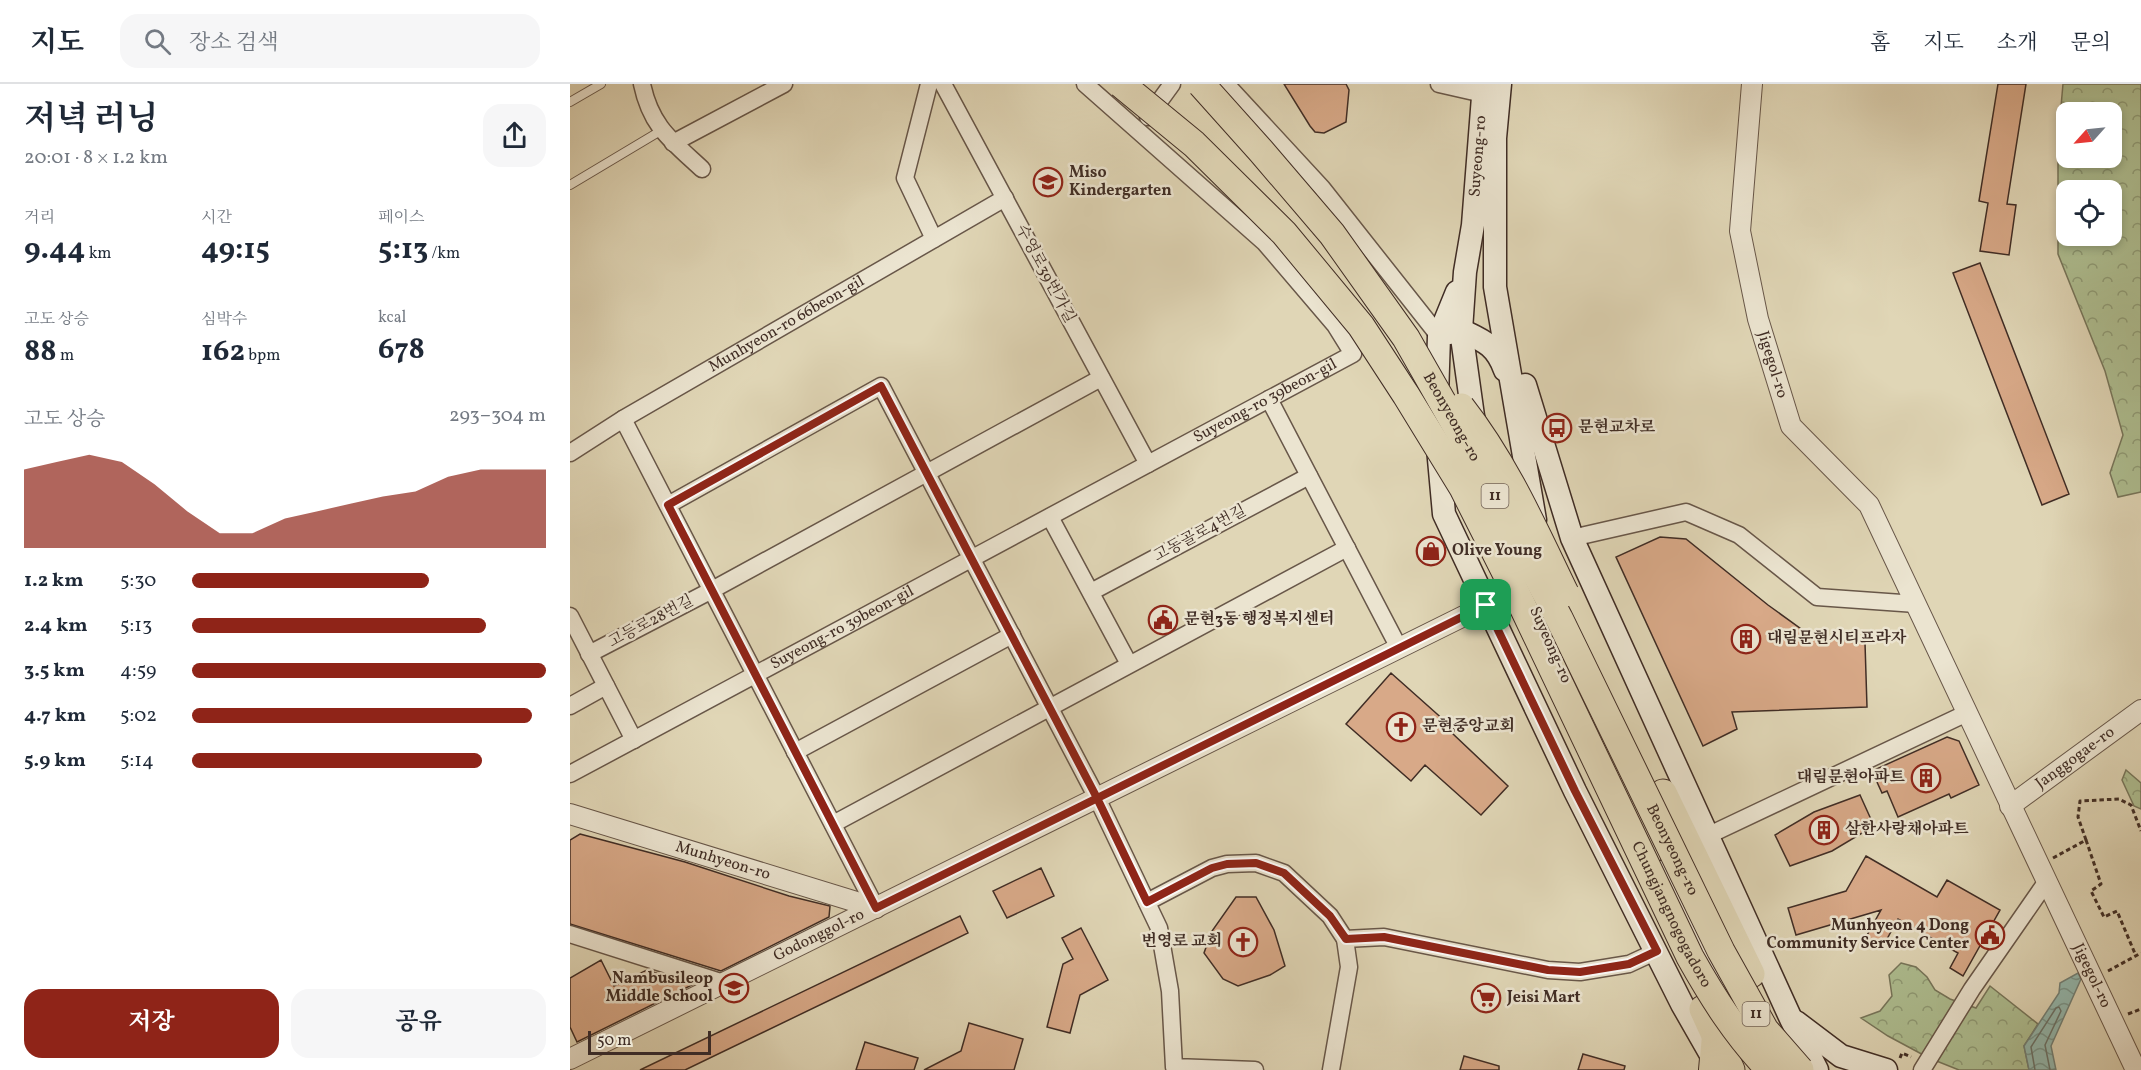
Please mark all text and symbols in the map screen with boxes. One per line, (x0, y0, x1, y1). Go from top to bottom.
search box (120, 14, 540, 68)
text: 지도 (30, 24, 84, 63)
icon: search (141, 25, 174, 58)
text: 장소 검색 (189, 28, 279, 59)
text: 홈 (1870, 29, 1890, 58)
text: 지도 (1923, 29, 1964, 58)
text: 소개 (1997, 29, 2037, 58)
text: 문의 (2070, 29, 2111, 58)
text: 저녁 러닝 (24, 98, 158, 144)
north arrow (2056, 102, 2122, 168)
map controls (2056, 102, 2122, 246)
button: share (483, 104, 546, 167)
street label: Suyeong-ro (1464, 115, 1493, 198)
text: 20:01 · 8 × 1.2 km (24, 144, 168, 172)
place label: Miso Kindergarten (1069, 162, 1172, 202)
school or university icon: Miso Kindergarten (1032, 166, 1064, 198)
button: locate (2056, 180, 2122, 246)
text: 거리 (24, 207, 55, 229)
text: 시간 (201, 207, 232, 229)
text: 페이스 (378, 207, 424, 229)
street label: 수영로39번가길 (1010, 221, 1080, 327)
text: 9.44 (24, 229, 85, 271)
text: 49:15 (201, 229, 270, 271)
text: 5:13 (378, 229, 428, 271)
text: km (85, 243, 112, 265)
text: /km (428, 243, 460, 265)
street label: Munhyeon-ro 66beon-gil (705, 270, 869, 378)
text: kcal (378, 307, 406, 329)
text: 고도 상승 (24, 309, 89, 331)
text: 심박수 (201, 309, 247, 331)
street label: Jigegol-ro (1751, 328, 1793, 401)
text: 678 (378, 329, 425, 371)
text: 88 (24, 331, 57, 373)
text: 162 (201, 331, 245, 373)
text: m (57, 345, 74, 367)
text: bpm (245, 345, 280, 367)
street label: Suyeong-ro 39beon-gil (1190, 353, 1341, 449)
street label: Beonyeong-ro (1417, 369, 1485, 466)
text: 293–304 m (449, 402, 546, 430)
text: 고도 상승 (24, 406, 105, 434)
bus stop icon: 문현교차로 (1541, 412, 1573, 444)
place label: 문현교차로 (1578, 417, 1656, 439)
road number: 11 (1482, 484, 1508, 508)
street label: 고동골로4번길 (1150, 500, 1250, 568)
shop icon: Olive Young (1415, 535, 1447, 567)
place label: Olive Young (1452, 540, 1542, 562)
text: 1.2 km (24, 567, 84, 595)
text: 5:30 (120, 567, 156, 595)
pin (1460, 579, 1511, 630)
street label: Suyeong-ro 39beon-gil (767, 580, 918, 675)
icon: arrive (1469, 588, 1502, 621)
street label: 고등로28번길 (604, 590, 698, 654)
street label: Suyeong-ro (1523, 603, 1577, 687)
public building icon: 문현3동 행정복지센터 (1147, 604, 1179, 636)
place label: 문현3동 행정복지센터 (1184, 609, 1334, 631)
text: 2.4 km (24, 612, 88, 640)
text: 5:13 (120, 612, 152, 640)
building icon: 대림문현시티프라자 (1730, 623, 1762, 655)
place label: 대림문현시티프라자 (1767, 628, 1907, 650)
text: 3.5 km (24, 657, 85, 685)
text: 4:59 (120, 657, 156, 685)
text: 4.7 km (24, 702, 86, 730)
text: 5:02 (120, 702, 157, 730)
church icon: 문현중앙교회 (1385, 711, 1417, 743)
place label: 문현중앙교회 (1422, 716, 1515, 738)
street label: Janggogae-ro (2031, 722, 2120, 795)
text: 5.9 km (24, 747, 86, 775)
text: 5:14 (120, 747, 154, 775)
building icon: 대림문현아파트 (1910, 762, 1942, 794)
place label: 대림문현아파트 (1797, 767, 1906, 789)
street label: Beonyeong-ro (1640, 801, 1704, 900)
building icon: 삼한사랑채아파트 (1808, 814, 1840, 846)
place label: 삼한사랑채아파트 (1845, 819, 1969, 841)
street label: Munhyeon-ro (673, 836, 773, 886)
street label: Chungjangnogogadoro (1625, 838, 1717, 992)
street label: Godonggol-ro (770, 904, 868, 967)
place label: Munhyeon 4 Dong Community Service Center (1767, 915, 1969, 955)
public building icon: Munhyeon 4 Dong Community Service Center (1974, 919, 2006, 951)
church icon: 번영로 교회 (1227, 926, 1259, 958)
place label: 번영로 교회 (1142, 931, 1222, 953)
street label: Jigegol-ro (2067, 940, 2116, 1012)
place label: Nambusileop Middle School (606, 968, 714, 1008)
school or university icon: Nambusileop Middle School (718, 972, 750, 1004)
supermarket icon: Jeisi Mart (1470, 982, 1502, 1014)
place label: Jeisi Mart (1506, 987, 1581, 1009)
button: 저장 (24, 989, 279, 1058)
button: 공유 (291, 989, 546, 1058)
road number: 11 (1742, 1002, 1770, 1026)
scale bar (588, 1028, 711, 1056)
text: 50 m (597, 1030, 631, 1052)

